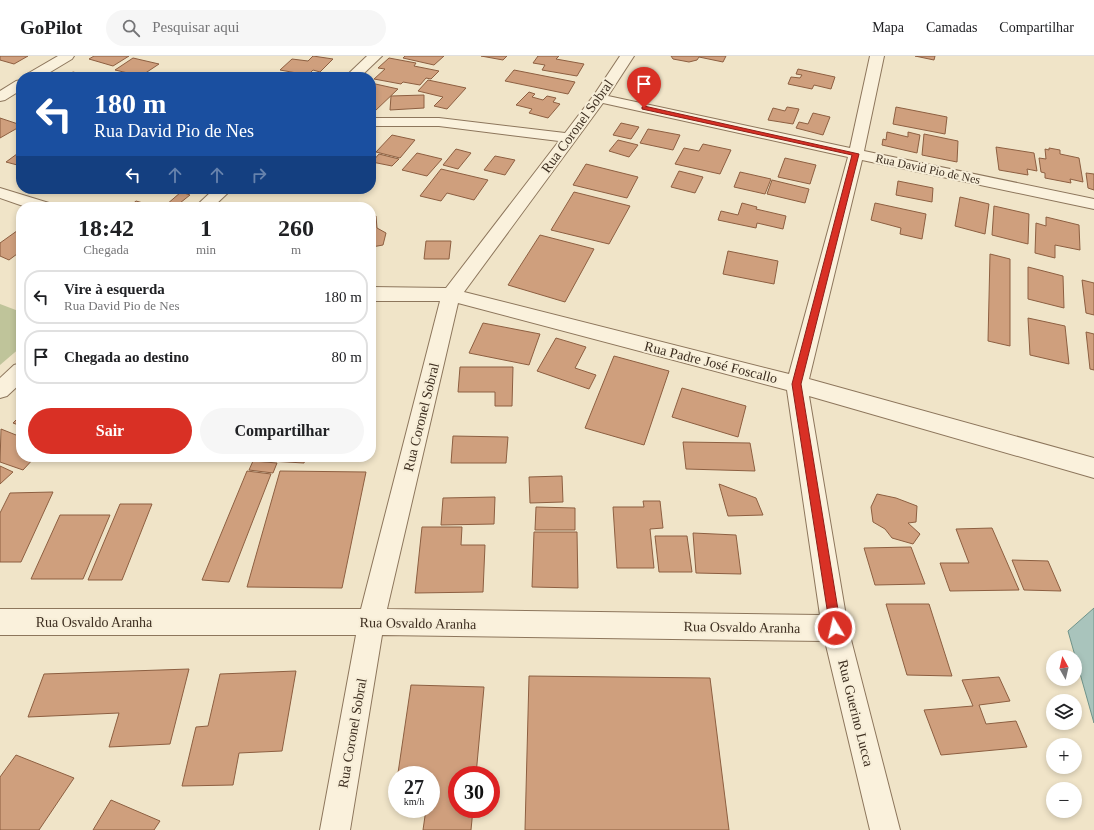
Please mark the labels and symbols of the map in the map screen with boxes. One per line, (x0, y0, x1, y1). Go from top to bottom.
pin (627, 67, 661, 108)
street label: Rua Coronel Sobral (539, 77, 616, 176)
street label: Rua David Pio de Nes (874, 151, 982, 187)
street label: Rua Padre José Foscallo (643, 339, 779, 386)
street label: Rua Coronel Sobral (401, 361, 442, 473)
position arrow (814, 607, 856, 649)
street label: Rua Osvaldo Aranha (36, 615, 153, 630)
street label: Rua Osvaldo Aranha (360, 615, 477, 632)
street label: Rua Osvaldo Aranha (684, 619, 801, 636)
north arrow (1046, 650, 1082, 686)
street label: Rua Guerino Lucca (835, 658, 876, 769)
street label: Rua Coronel Sobral (335, 677, 370, 789)
speed limit sign: 30 (448, 766, 500, 818)

